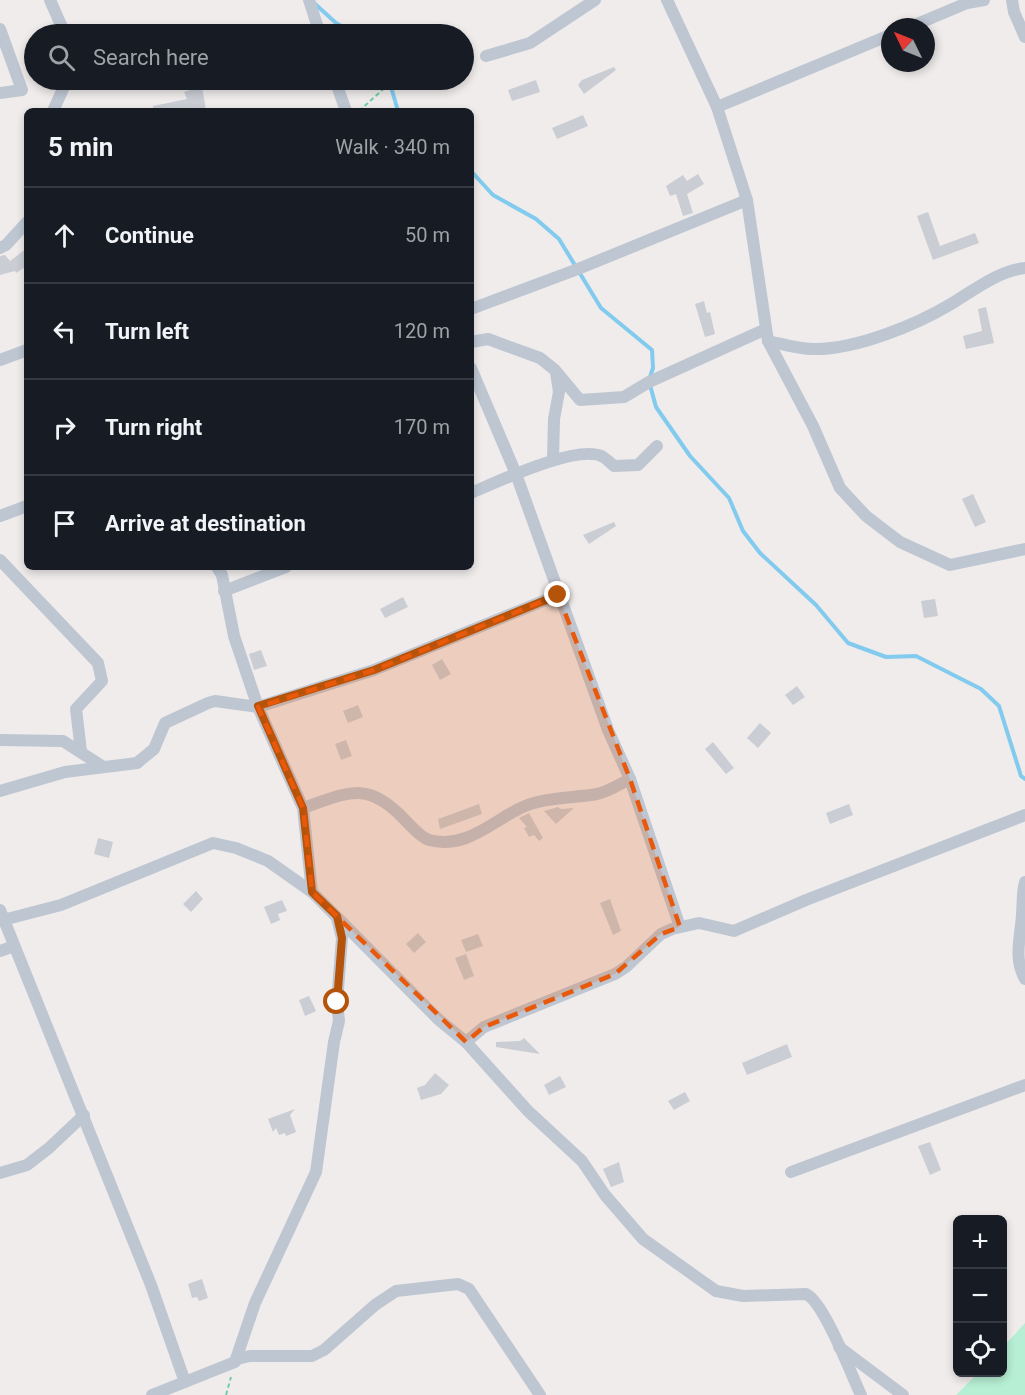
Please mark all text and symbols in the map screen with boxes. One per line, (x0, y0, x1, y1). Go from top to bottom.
north arrow (881, 18, 935, 72)
search box (24, 24, 474, 90)
icon: search (45, 41, 78, 74)
text: Search here (93, 45, 209, 70)
text: 5 min (48, 132, 113, 162)
text: Walk · 340 m (335, 135, 450, 159)
icon: ahead (48, 219, 81, 252)
text: Continue (105, 223, 194, 248)
text: 50 m (405, 223, 450, 247)
icon: left (48, 315, 81, 348)
text: Turn left (105, 319, 189, 344)
text: 120 m (394, 319, 450, 343)
icon: right (48, 411, 81, 444)
text: Turn right (105, 415, 202, 440)
text: 170 m (394, 415, 450, 439)
icon: arrive (48, 507, 81, 540)
text: Arrive at destination (105, 511, 306, 536)
route end (544, 581, 570, 607)
route start (323, 988, 349, 1014)
map controls (953, 1215, 1007, 1377)
button: + (953, 1215, 1007, 1269)
button: − (953, 1269, 1007, 1323)
button: locate (953, 1323, 1007, 1377)

